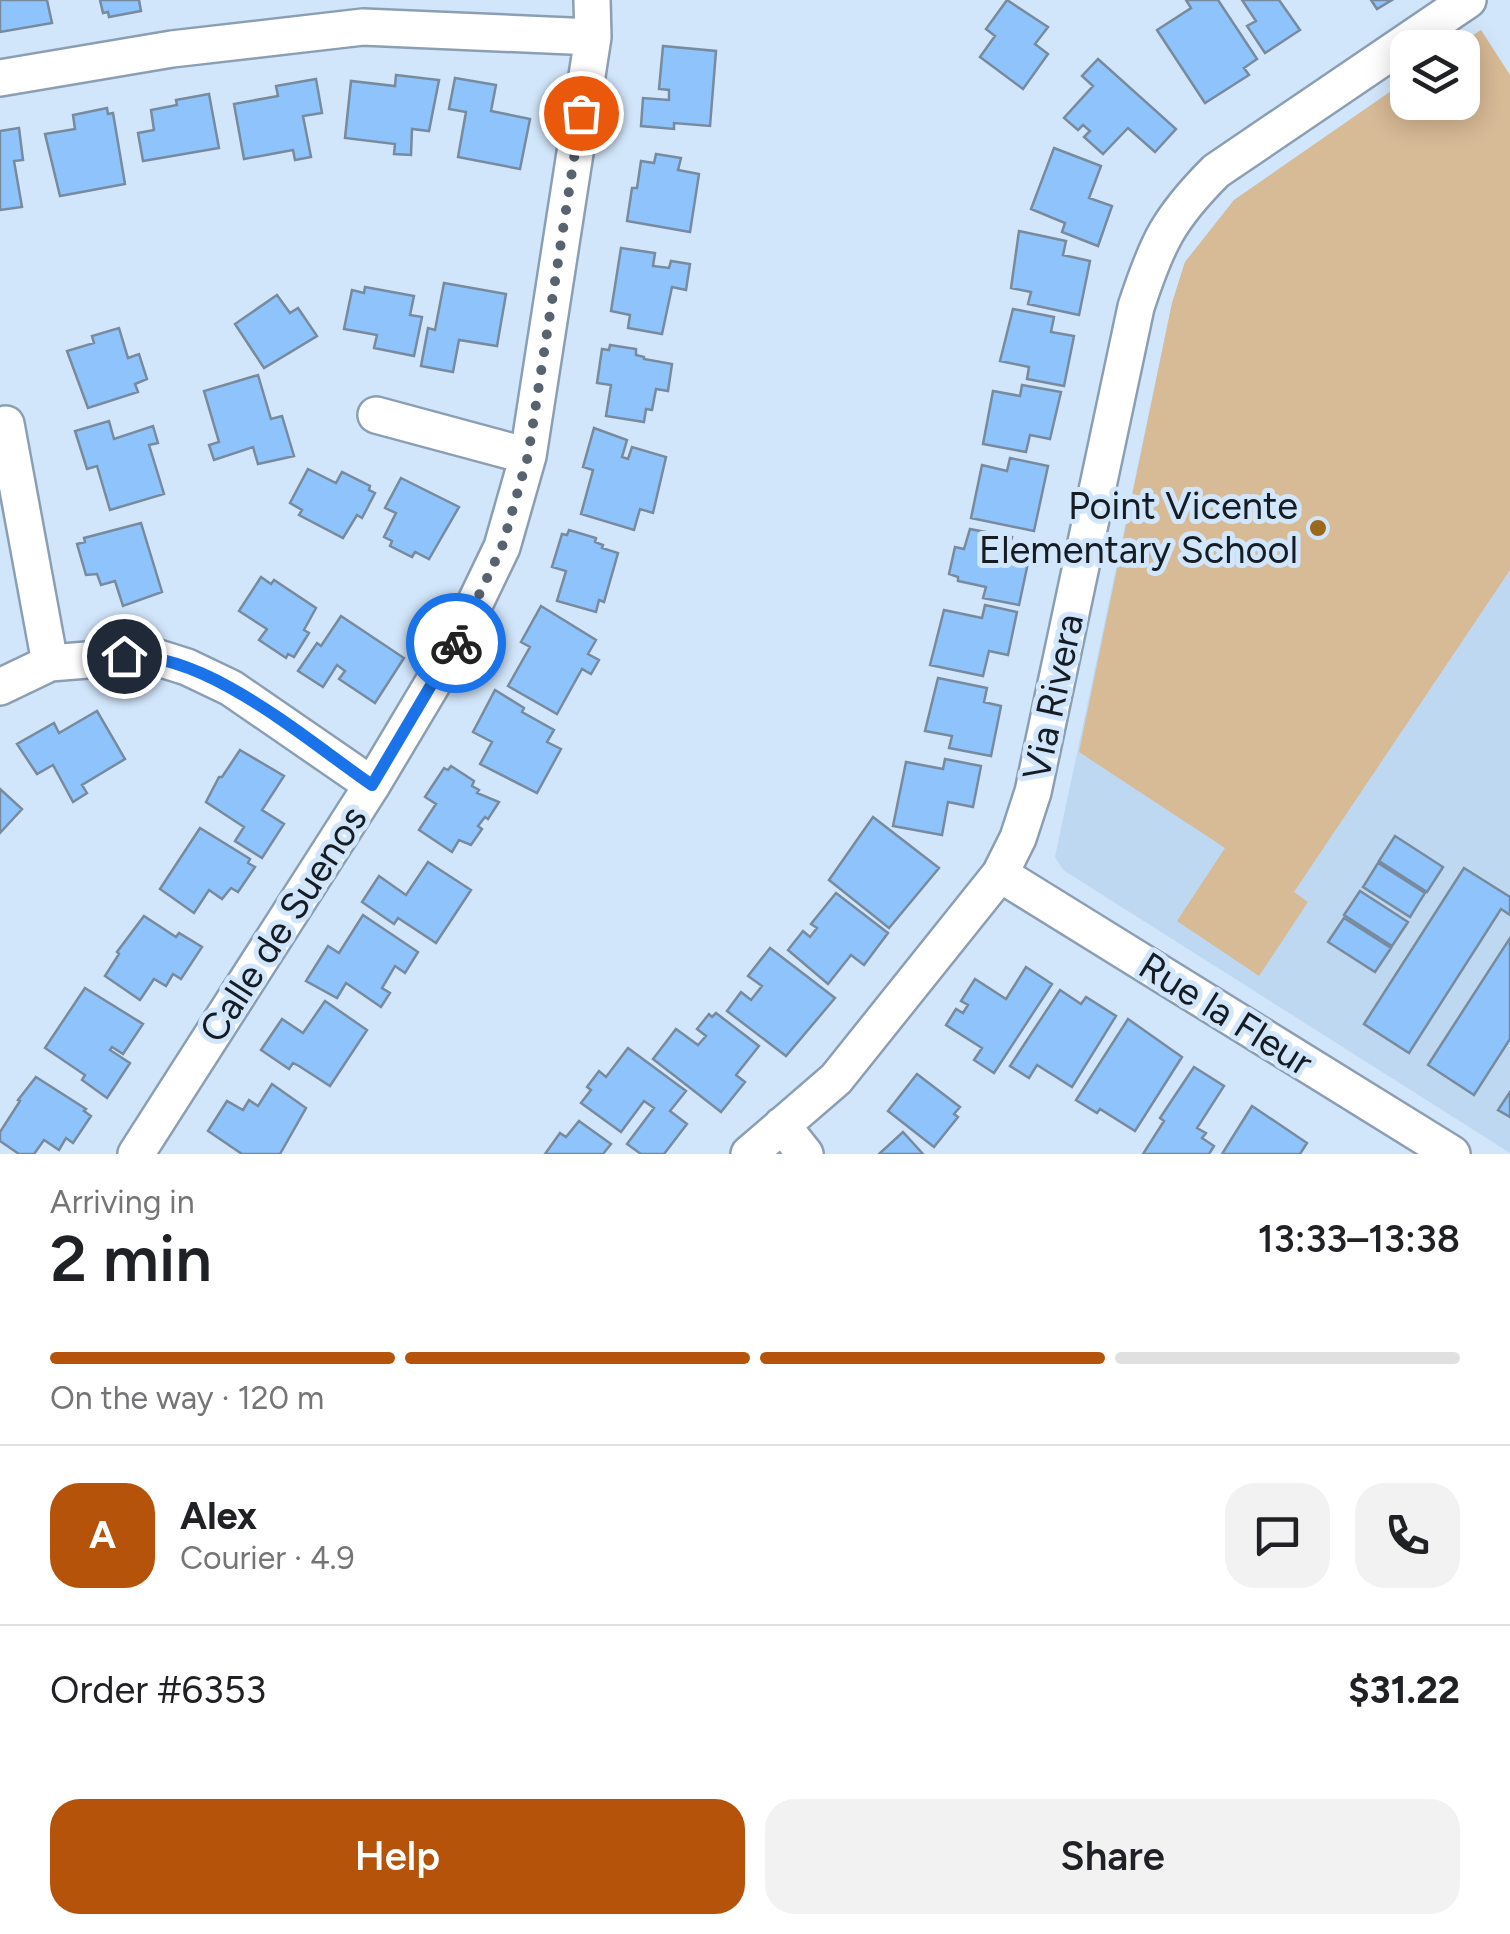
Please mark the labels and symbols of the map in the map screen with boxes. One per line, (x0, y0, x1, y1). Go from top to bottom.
pin (539, 71, 624, 156)
place label: Point Vicente Elementary School (979, 483, 1298, 573)
marker: Point Vicente Elementary School (1307, 517, 1329, 539)
courier (406, 593, 506, 693)
street label: Via Rivera (1013, 610, 1093, 784)
pin (82, 614, 167, 699)
street label: Calle de Suenos (190, 797, 376, 1051)
street label: Rue la Fleur (1131, 943, 1321, 1086)

